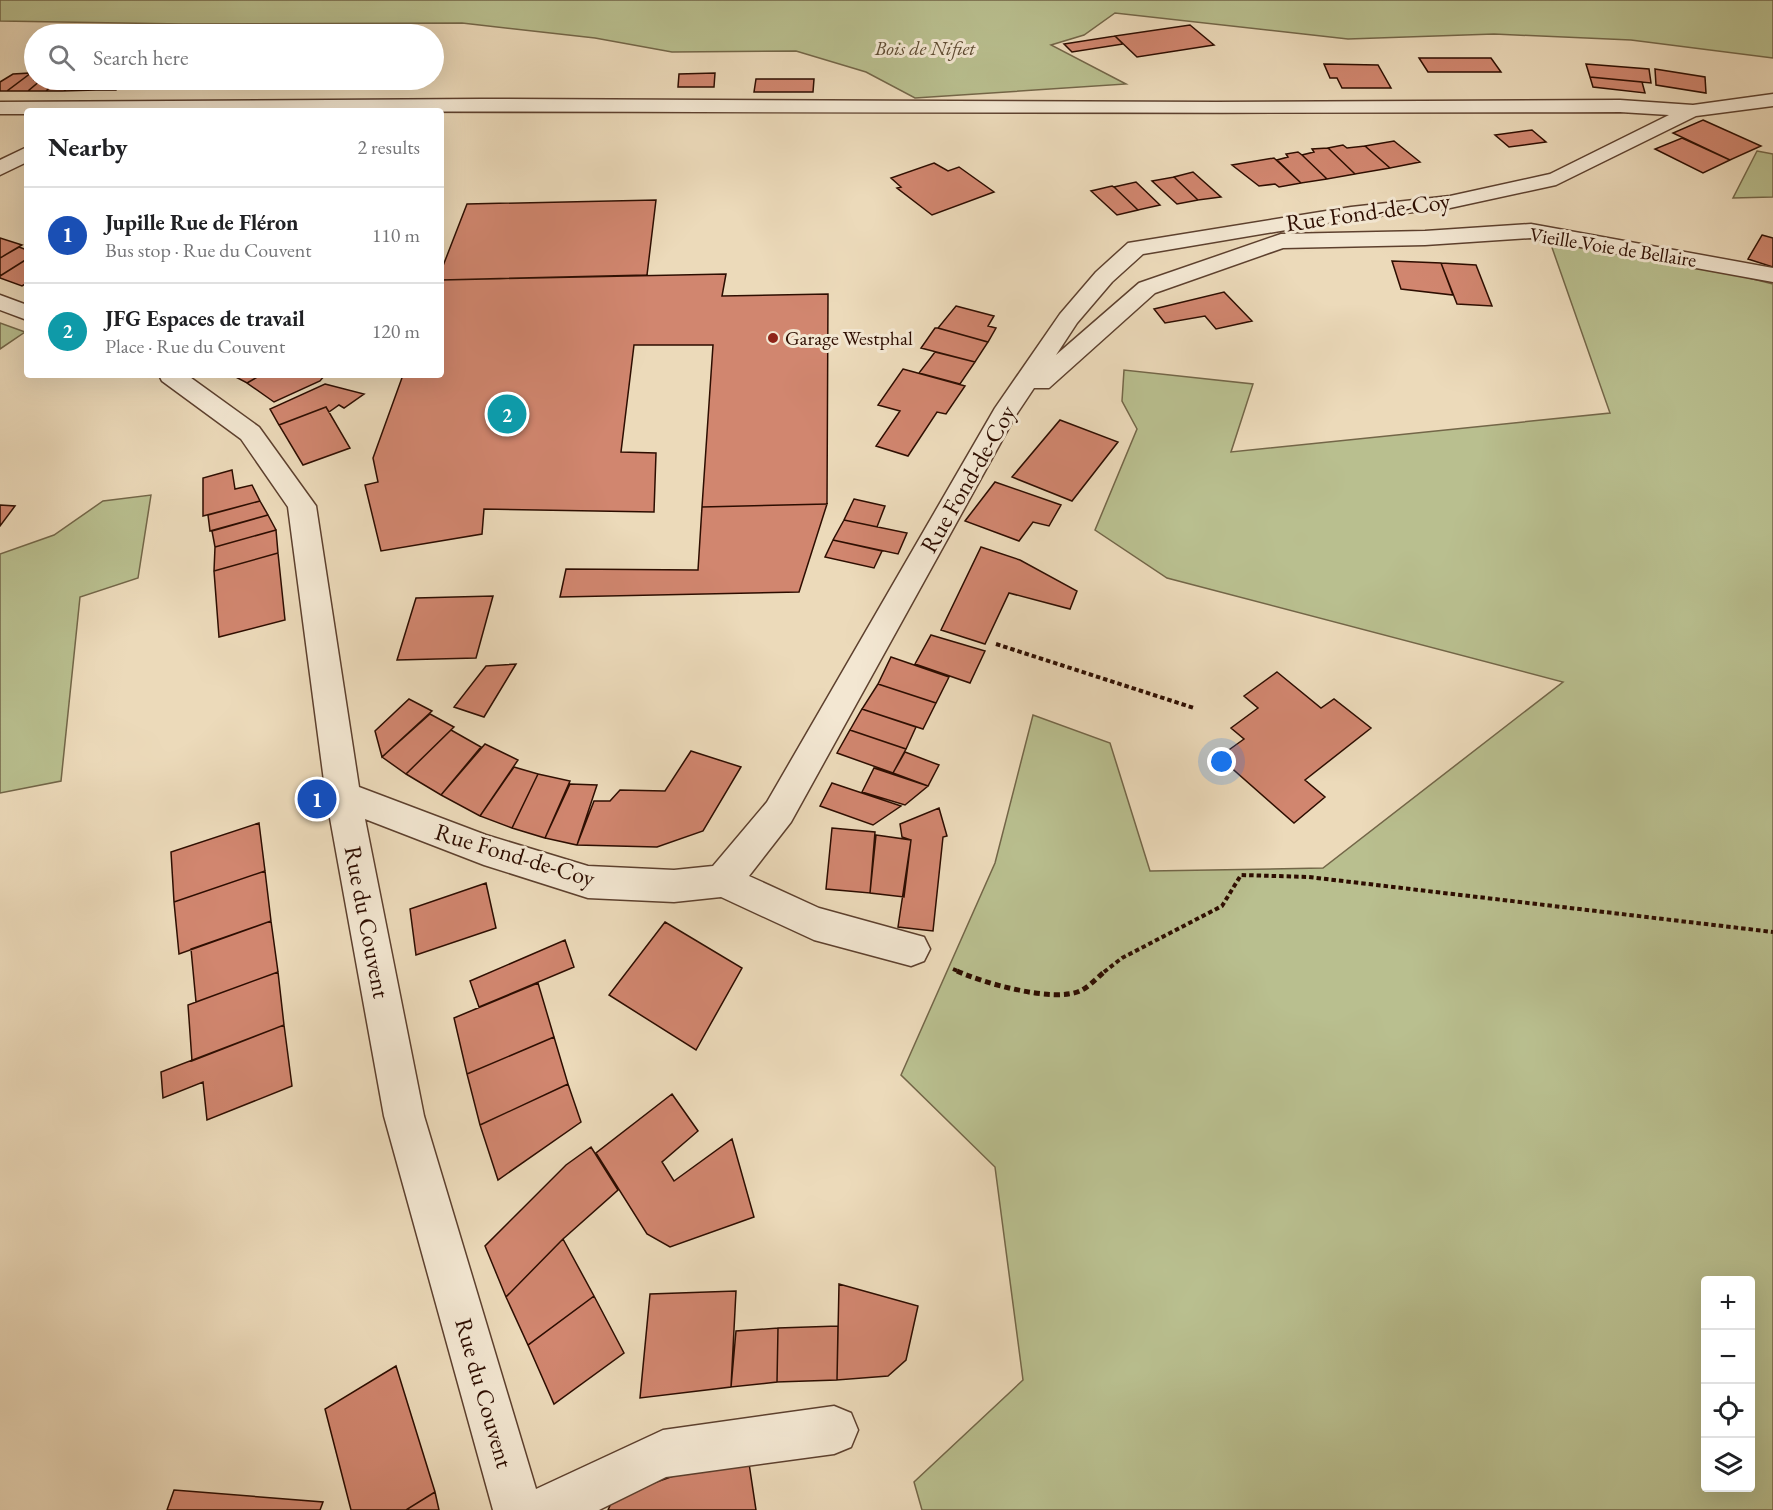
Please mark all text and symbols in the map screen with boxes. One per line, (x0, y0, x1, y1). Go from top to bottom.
search box (24, 24, 444, 90)
park label: Bois de Nifiet (874, 35, 976, 61)
icon: search (45, 41, 78, 74)
text: Search here (93, 43, 188, 72)
text: Nearby (48, 130, 128, 164)
text: 2 results (357, 134, 420, 160)
street label: Rue Fond-de-Coy (1284, 185, 1453, 238)
text: Jupille Rue de Fléron (105, 208, 298, 237)
street label: Vieille Voie de Bellaire (1528, 221, 1698, 273)
text: 1 (62, 222, 73, 248)
text: 110 m (372, 222, 420, 248)
text: Bus stop · Rue du Couvent (105, 237, 312, 263)
text: JFG Espaces de travail (105, 304, 305, 333)
text: 2 (62, 318, 73, 344)
text: 120 m (372, 318, 420, 344)
place label: Garage Westphal (785, 325, 913, 351)
marker: Garage Westphal (766, 331, 780, 345)
text: Place · Rue du Couvent (105, 333, 285, 359)
pin: 2 (488, 392, 526, 436)
street label: Rue Fond-de-Coy (913, 399, 1023, 558)
your location (1207, 747, 1236, 776)
pin: 1 (298, 776, 336, 822)
street label: Rue Fond-de-Coy (431, 815, 599, 894)
street label: Rue du Couvent (338, 843, 398, 1001)
map controls (1701, 1276, 1755, 1492)
button: + (1701, 1276, 1755, 1330)
street label: Rue du Couvent (448, 1314, 521, 1472)
button: − (1701, 1330, 1755, 1384)
button: locate (1701, 1384, 1755, 1438)
button: layers (1701, 1438, 1755, 1492)

